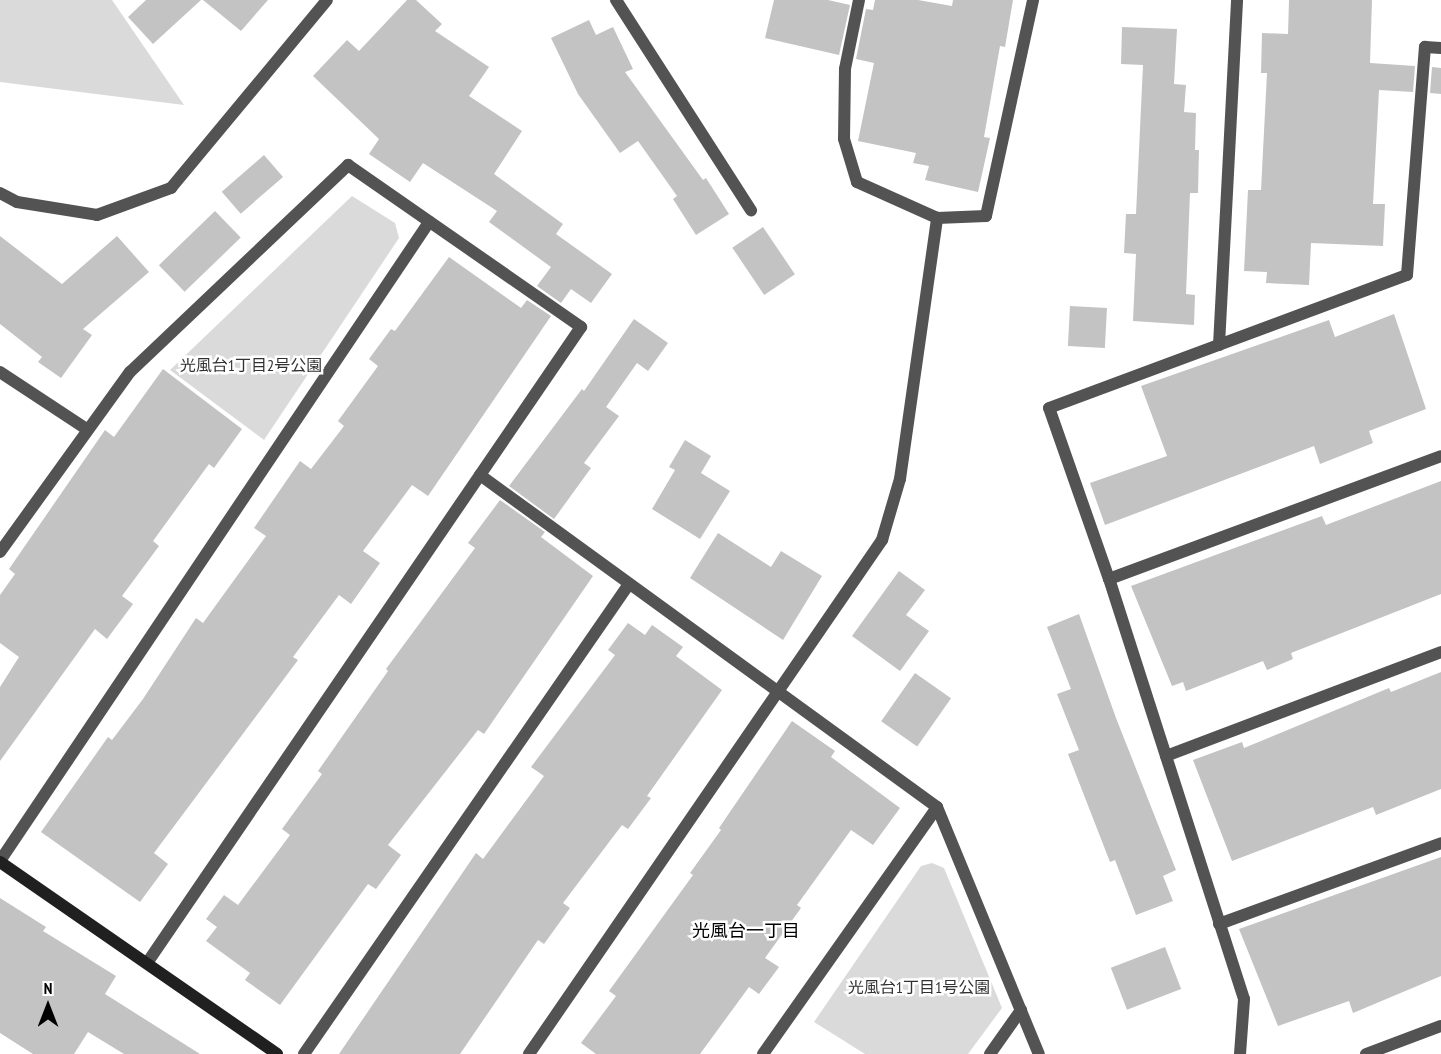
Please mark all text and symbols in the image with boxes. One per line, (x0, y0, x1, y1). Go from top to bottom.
park label: 光風台1丁目2号公園 (180, 355, 322, 375)
district label: 光風台一丁目 (692, 920, 800, 942)
north arrow (18, 976, 78, 1036)
park label: 光風台1丁目1号公園 (848, 977, 990, 997)
text: N (44, 978, 52, 998)

